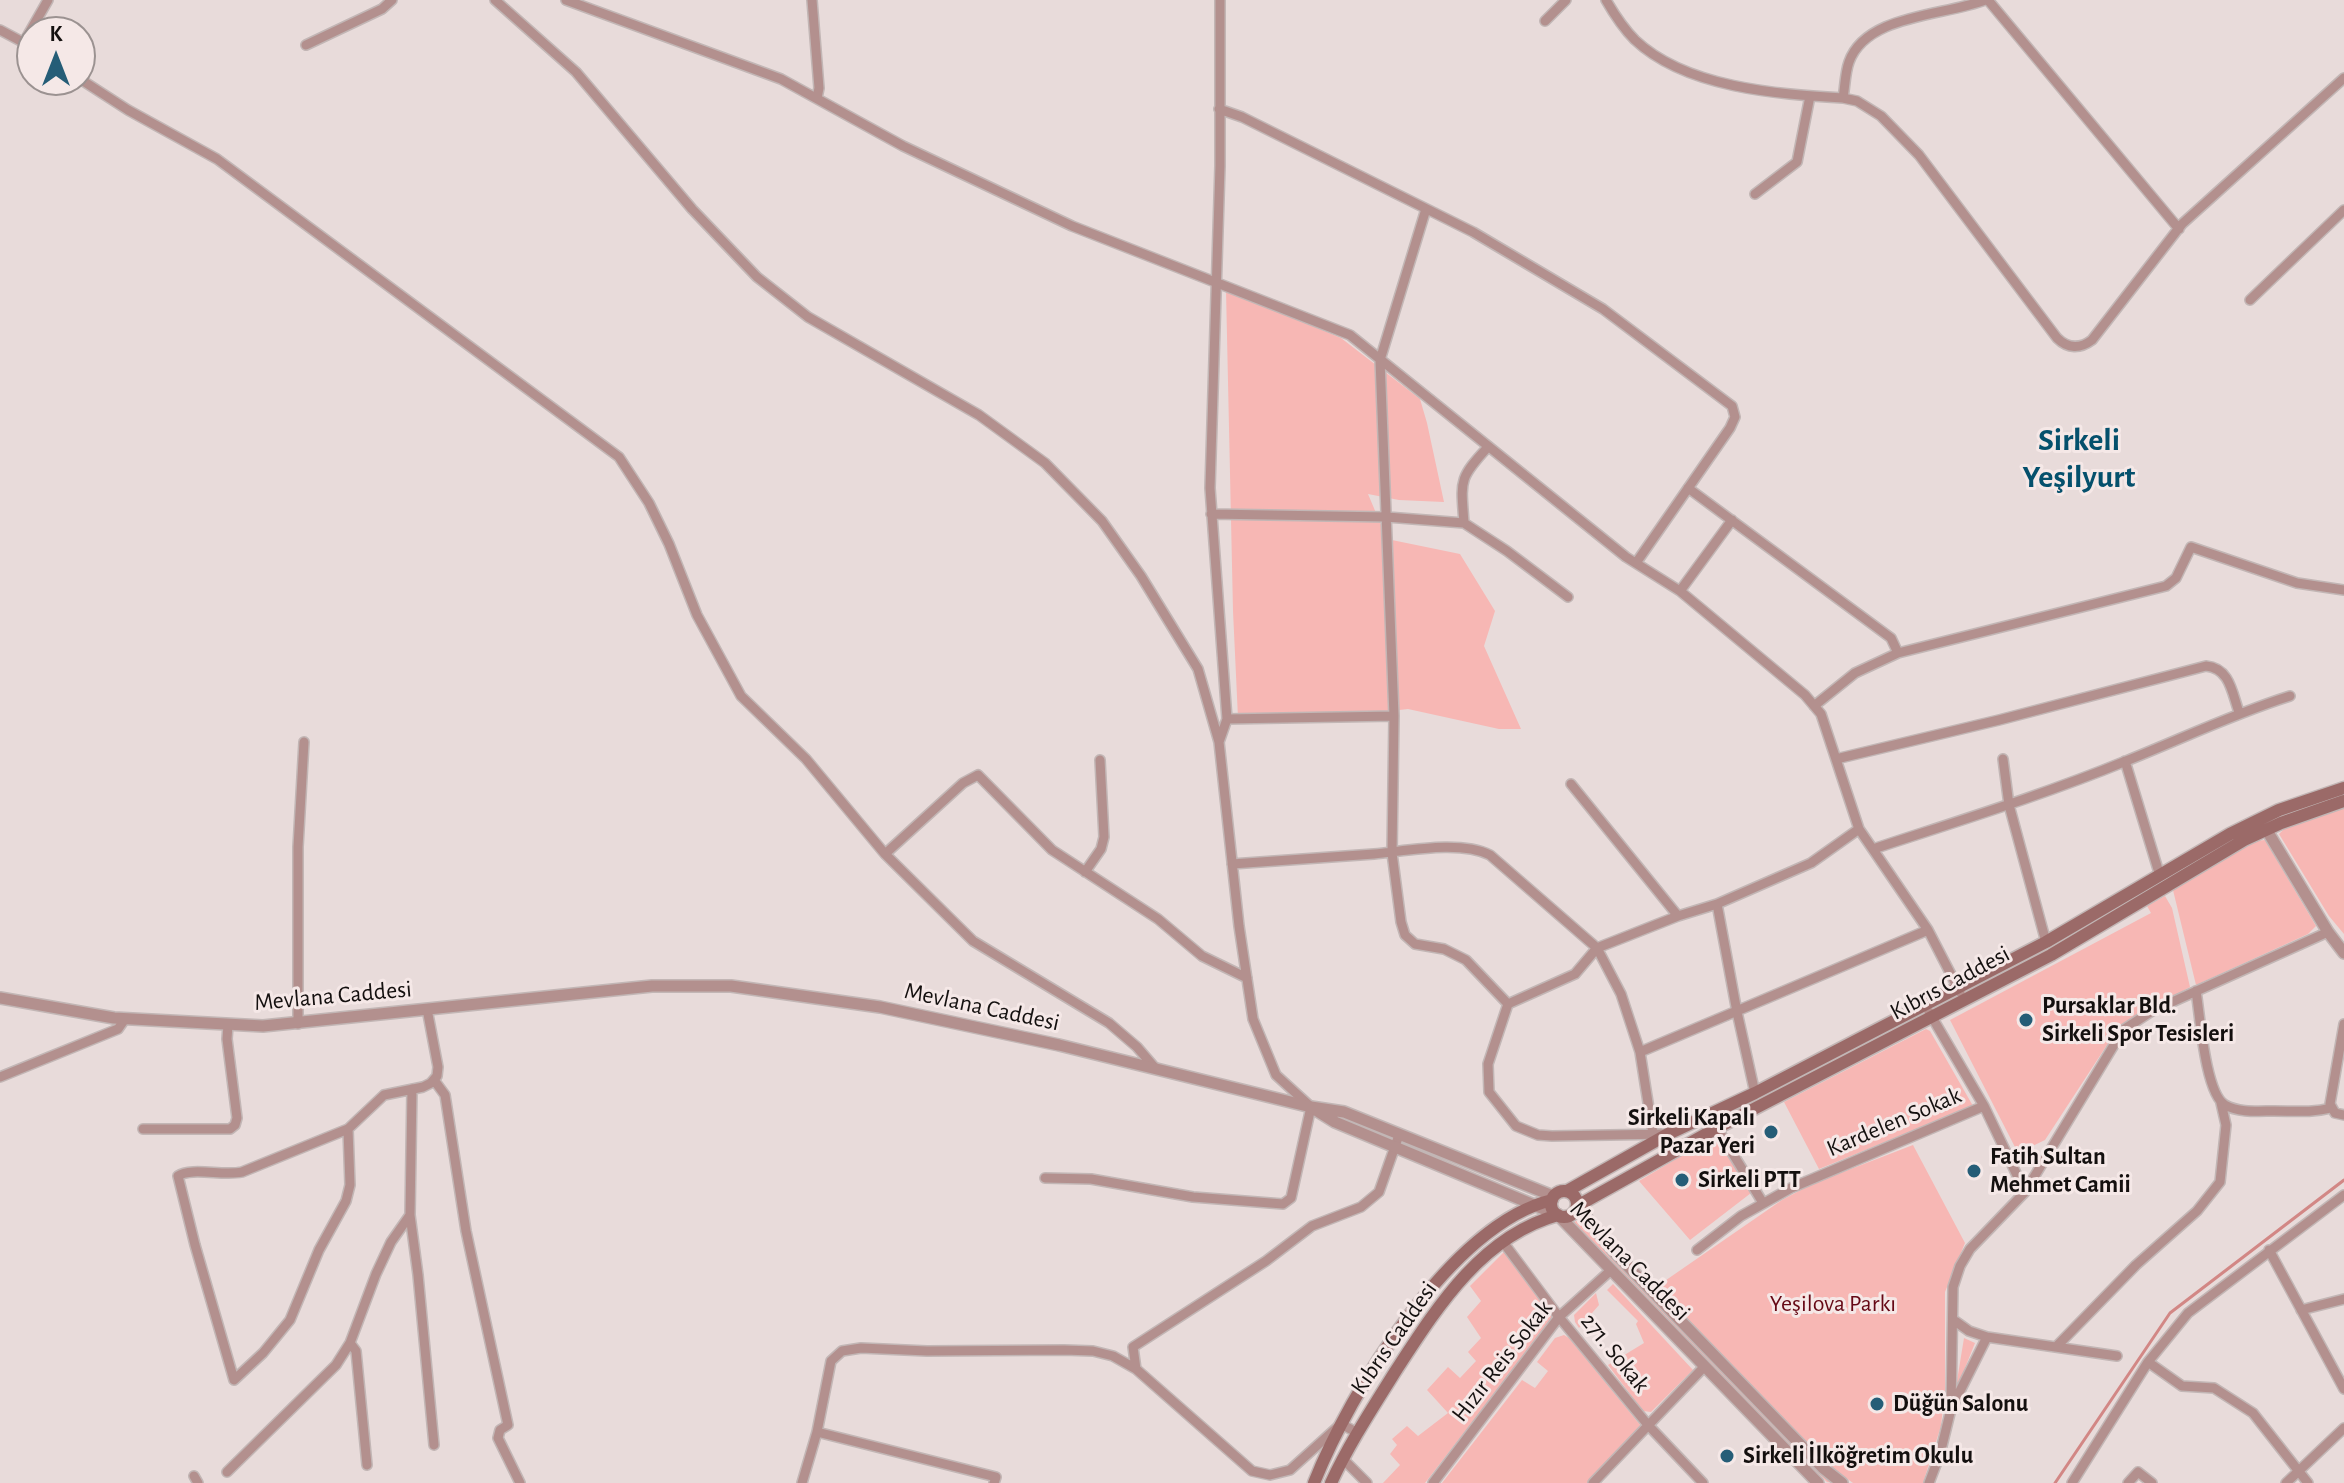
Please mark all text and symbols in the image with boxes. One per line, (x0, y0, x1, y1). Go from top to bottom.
north arrow (16, 16, 96, 96)
text: K (50, 23, 62, 45)
district label: Sirkeli Yeşilyurt (2023, 421, 2135, 496)
street label: Kıbrıs Caddesi (1885, 939, 2015, 1027)
street label: Mevlana Caddesi (253, 975, 413, 1017)
street label: Mevlana Caddesi (902, 976, 1062, 1038)
place label: Pursaklar Bld. Sirkeli Spor Tesisleri (2042, 992, 2234, 1048)
marker: Pursaklar Bld. Sirkeli Spor Tesisleri (2017, 1011, 2035, 1029)
street label: Kardelen Sokak (1822, 1081, 1966, 1163)
place label: Sirkeli Kapalı Pazar Yeri (1628, 1104, 1755, 1160)
marker: Sirkeli Kapalı Pazar Yeri (1762, 1123, 1780, 1141)
place label: Fatih Sultan Mehmet Camii (1990, 1143, 2131, 1199)
marker: Fatih Sultan Mehmet Camii (1965, 1162, 1983, 1180)
place label: Sirkeli PTT (1698, 1166, 1801, 1194)
marker: Sirkeli PTT (1673, 1171, 1691, 1189)
street label: Mevlana Caddesi (1564, 1195, 1696, 1327)
street label: Kıbrıs Caddesi (1344, 1276, 1444, 1400)
park label: Yeşilova Parkı (1770, 1290, 1896, 1318)
street label: Hızır Reis Sokak (1445, 1294, 1559, 1428)
street label: 271. Sokak (1574, 1308, 1656, 1398)
place label: Düğün Salonu (1893, 1390, 2028, 1418)
marker: Düğün Salonu (1868, 1395, 1886, 1413)
place label: Sirkeli İlköğretim Okulu (1743, 1442, 1973, 1470)
marker: Sirkeli İlköğretim Okulu (1718, 1447, 1736, 1465)

